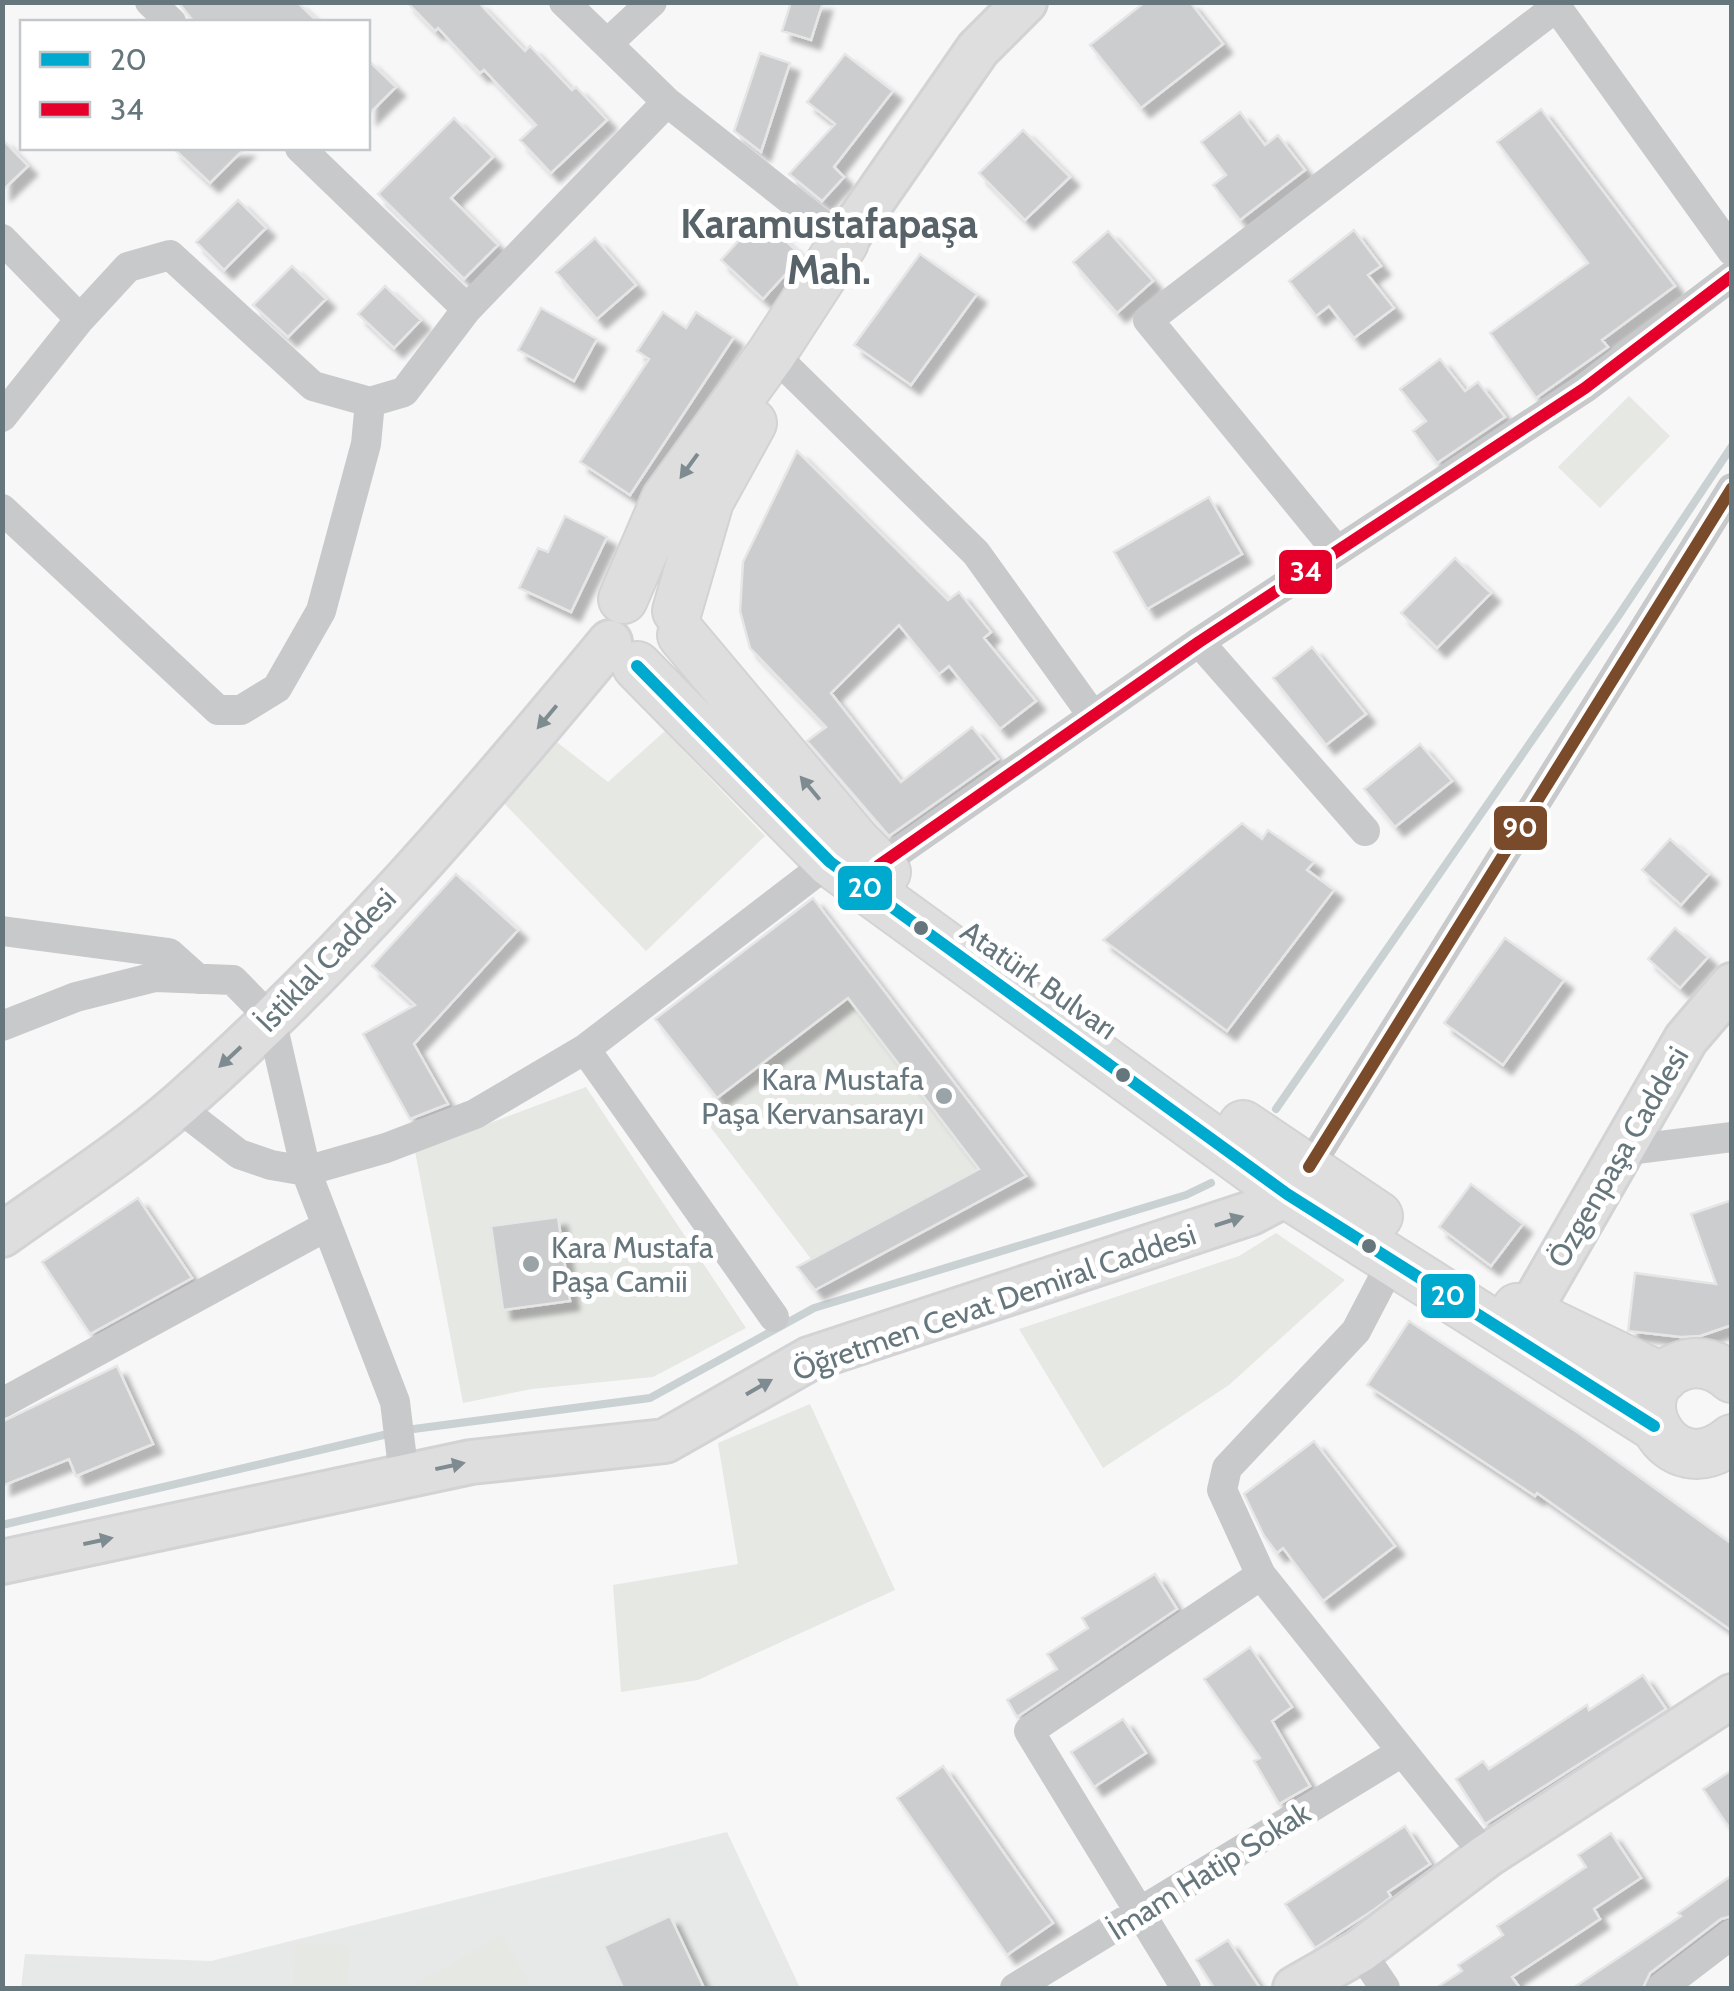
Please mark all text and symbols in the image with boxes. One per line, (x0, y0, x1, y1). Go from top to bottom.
legend (20, 20, 370, 150)
text: 20 (110, 41, 147, 78)
text: 34 (110, 91, 144, 128)
district label: Karamustafapaşa Mah. (680, 199, 978, 294)
one-way arrow (680, 453, 700, 479)
line badge: 34 (1277, 548, 1334, 596)
text: 34 (1290, 554, 1322, 588)
one-way arrow (537, 705, 559, 730)
one-way arrow (800, 775, 821, 800)
line badge: 90 (1492, 804, 1549, 852)
text: 90 (1502, 810, 1538, 844)
line badge: 20 (836, 864, 894, 912)
text: 20 (848, 870, 882, 904)
street label: İstiklal Caddesi (248, 880, 404, 1040)
street label: Atatürk Bulvarı (954, 912, 1124, 1048)
unlabelled marker (911, 918, 931, 938)
street label: Özgenpaşa Caddesi (1540, 1040, 1696, 1274)
one-way arrow (218, 1045, 242, 1068)
place label: Kara Mustafa Paşa Kervansarayı (701, 1061, 925, 1132)
unlabelled marker (1113, 1065, 1133, 1085)
marker: Kara Mustafa Paşa Kervansarayı (933, 1085, 955, 1107)
one-way arrow (1215, 1212, 1245, 1227)
street label: Öğretmen Cevat Demiral Caddesi (787, 1215, 1201, 1389)
place label: Kara Mustafa Paşa Camii (551, 1229, 714, 1300)
unlabelled marker (1359, 1236, 1379, 1256)
marker: Kara Mustafa Paşa Camii (520, 1253, 542, 1275)
line badge: 20 (1419, 1272, 1477, 1320)
text: 20 (1431, 1278, 1465, 1312)
one-way arrow (745, 1379, 773, 1397)
one-way arrow (435, 1458, 466, 1474)
one-way arrow (83, 1533, 114, 1549)
street label: İmam Hatip Sokak (1101, 1794, 1317, 1948)

